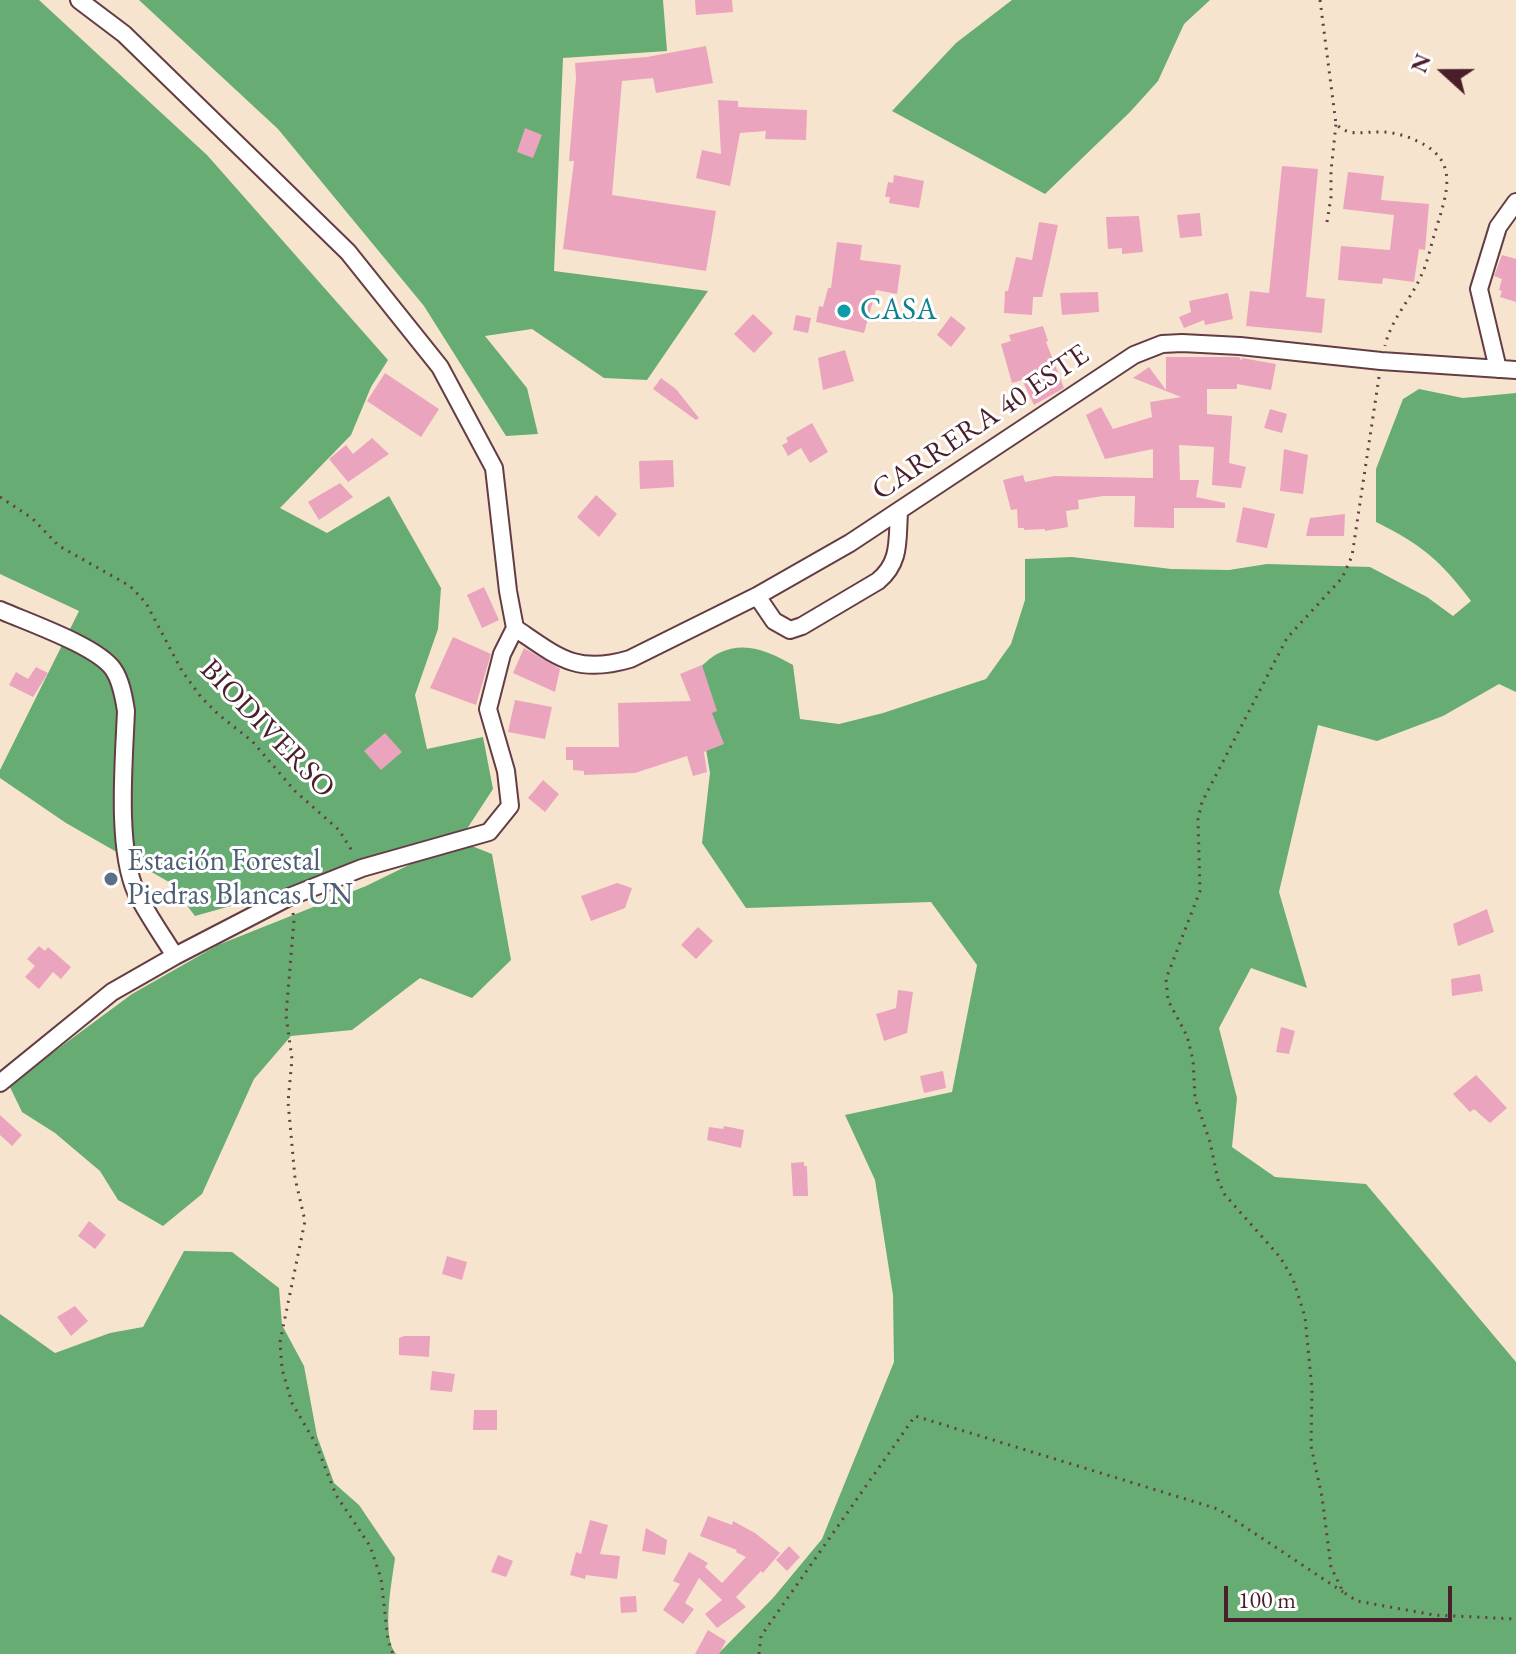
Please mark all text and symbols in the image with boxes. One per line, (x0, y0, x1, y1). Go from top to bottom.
north arrow (1404, 32, 1484, 112)
text: N (1404, 50, 1438, 77)
place label: CASA (860, 293, 937, 329)
marker: CASA (835, 302, 853, 320)
street label: CARRERA 40 ESTE (866, 337, 1096, 509)
street label: BIODIVERSO (192, 652, 342, 806)
place label: Estación Forestal Piedras Blancas UN (127, 844, 353, 914)
marker: Estación Forestal Piedras Blancas UN (102, 870, 120, 888)
scale bar (1228, 1570, 1456, 1620)
text: 100 m (1238, 1584, 1296, 1615)

